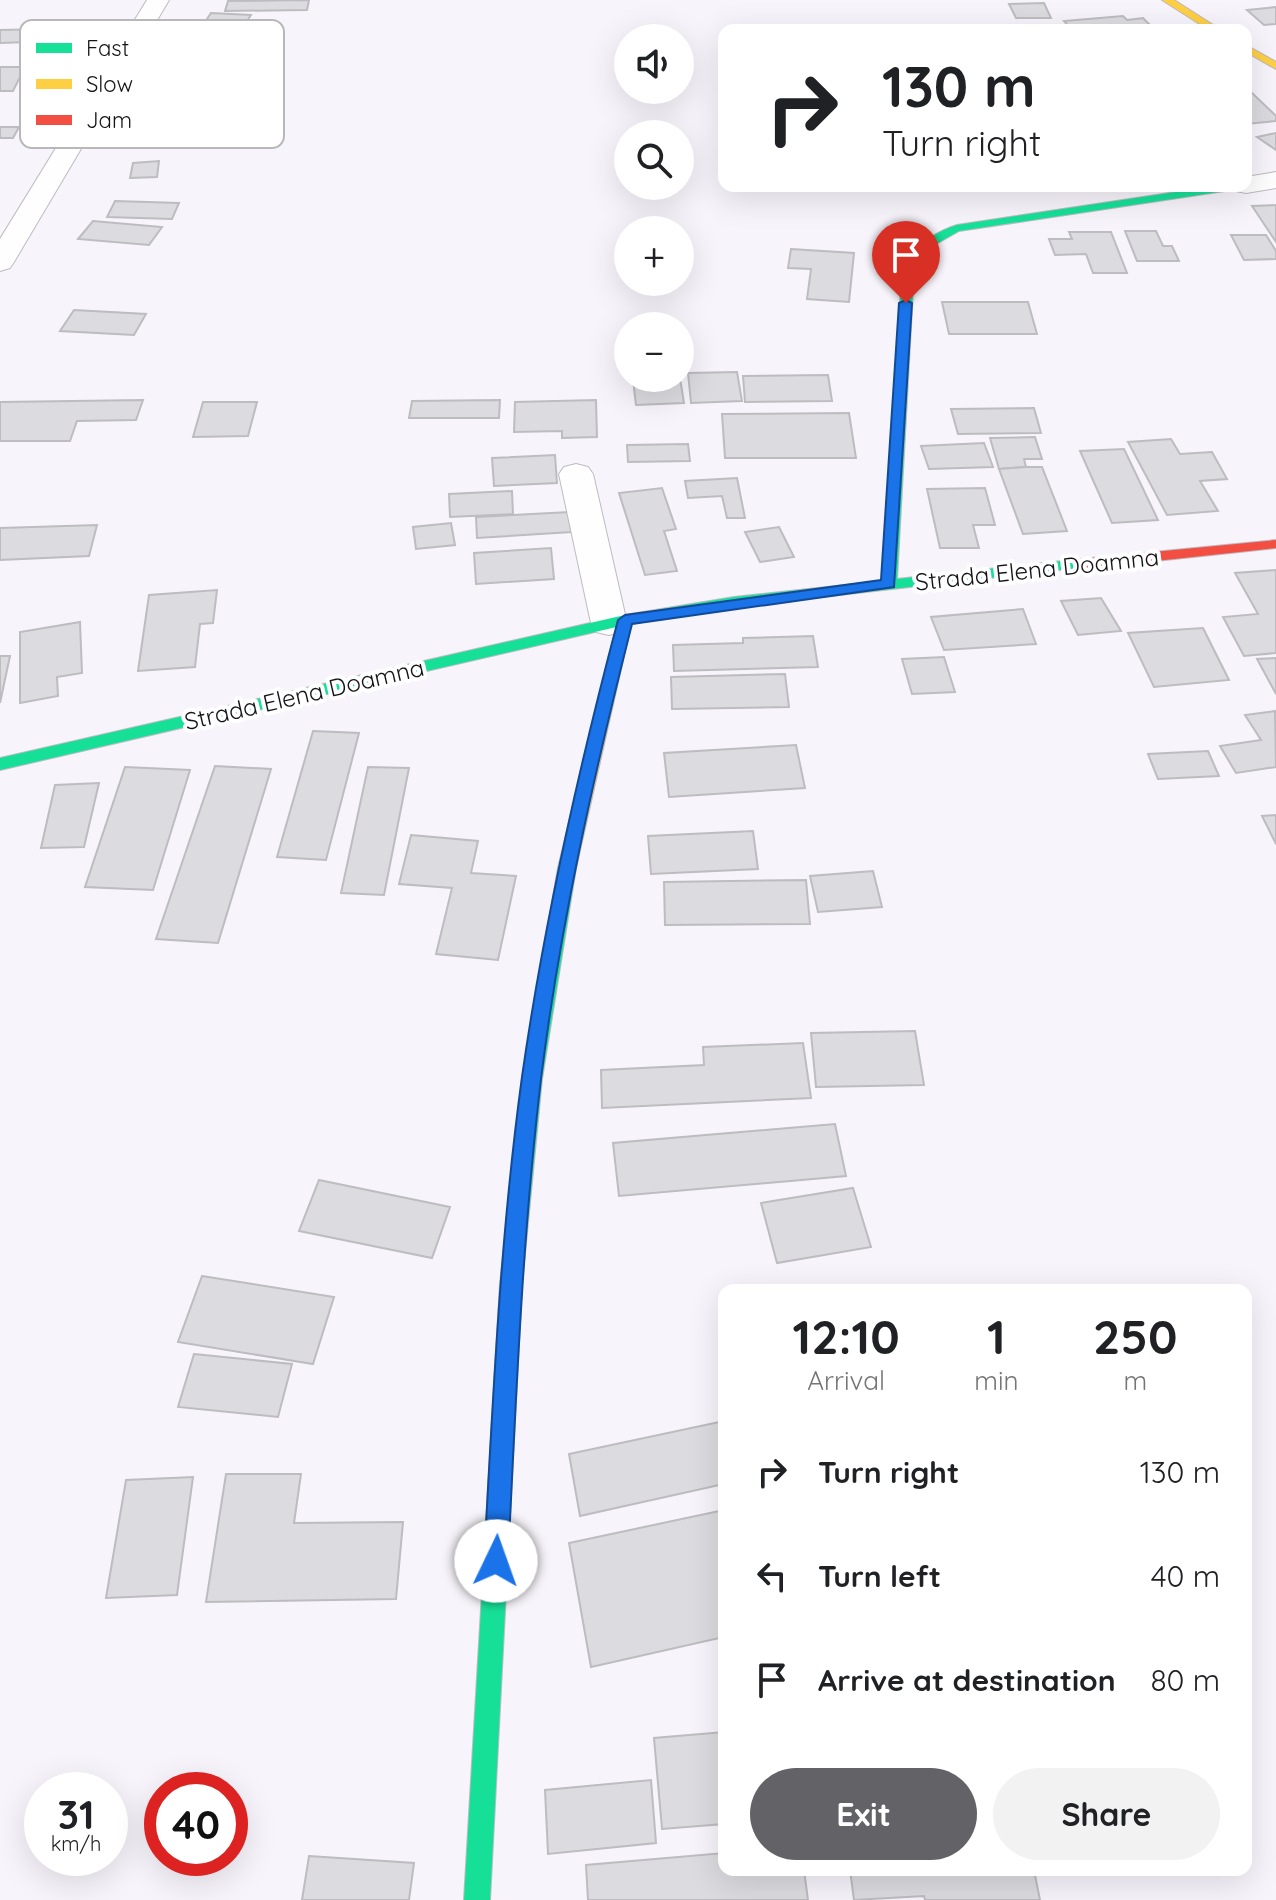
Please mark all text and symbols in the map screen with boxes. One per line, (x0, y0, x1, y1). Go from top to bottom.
legend (20, 20, 284, 148)
map controls (614, 24, 694, 392)
button: sound (614, 24, 694, 104)
text: Fast (86, 34, 129, 62)
text: 130 m (882, 51, 1036, 121)
icon: right (750, 56, 854, 160)
text: Slow (86, 70, 133, 98)
text: Jam (86, 106, 132, 134)
button: search (614, 120, 694, 200)
text: Turn right (882, 120, 1041, 165)
button: + (614, 216, 694, 296)
pin (872, 221, 940, 303)
icon: arrive (884, 233, 928, 277)
button: − (614, 312, 694, 392)
street label: Strada Elena Doamna (914, 541, 1160, 597)
street label: Strada Elena Doamna (181, 652, 427, 736)
text: 12:10 (793, 1306, 900, 1366)
text: 1 (987, 1306, 1006, 1366)
text: 250 (1093, 1306, 1177, 1366)
text: Arrival (807, 1364, 885, 1397)
text: min (974, 1364, 1019, 1397)
text: m (1123, 1364, 1147, 1397)
icon: right (750, 1450, 794, 1494)
text: Turn right (818, 1453, 959, 1491)
text: 130 m (1140, 1453, 1220, 1491)
position arrow (454, 1519, 538, 1603)
icon: left (750, 1554, 794, 1598)
text: Turn left (818, 1557, 941, 1595)
text: 40 m (1151, 1557, 1220, 1595)
icon: arrive (750, 1658, 794, 1702)
text: Arrive at destination (818, 1661, 1116, 1699)
text: 80 m (1150, 1661, 1220, 1699)
button: Exit (750, 1768, 977, 1860)
button: Share (993, 1768, 1220, 1860)
speed limit sign: 40 (144, 1772, 248, 1876)
text: 31 (57, 1789, 95, 1839)
text: km/h (51, 1831, 101, 1856)

